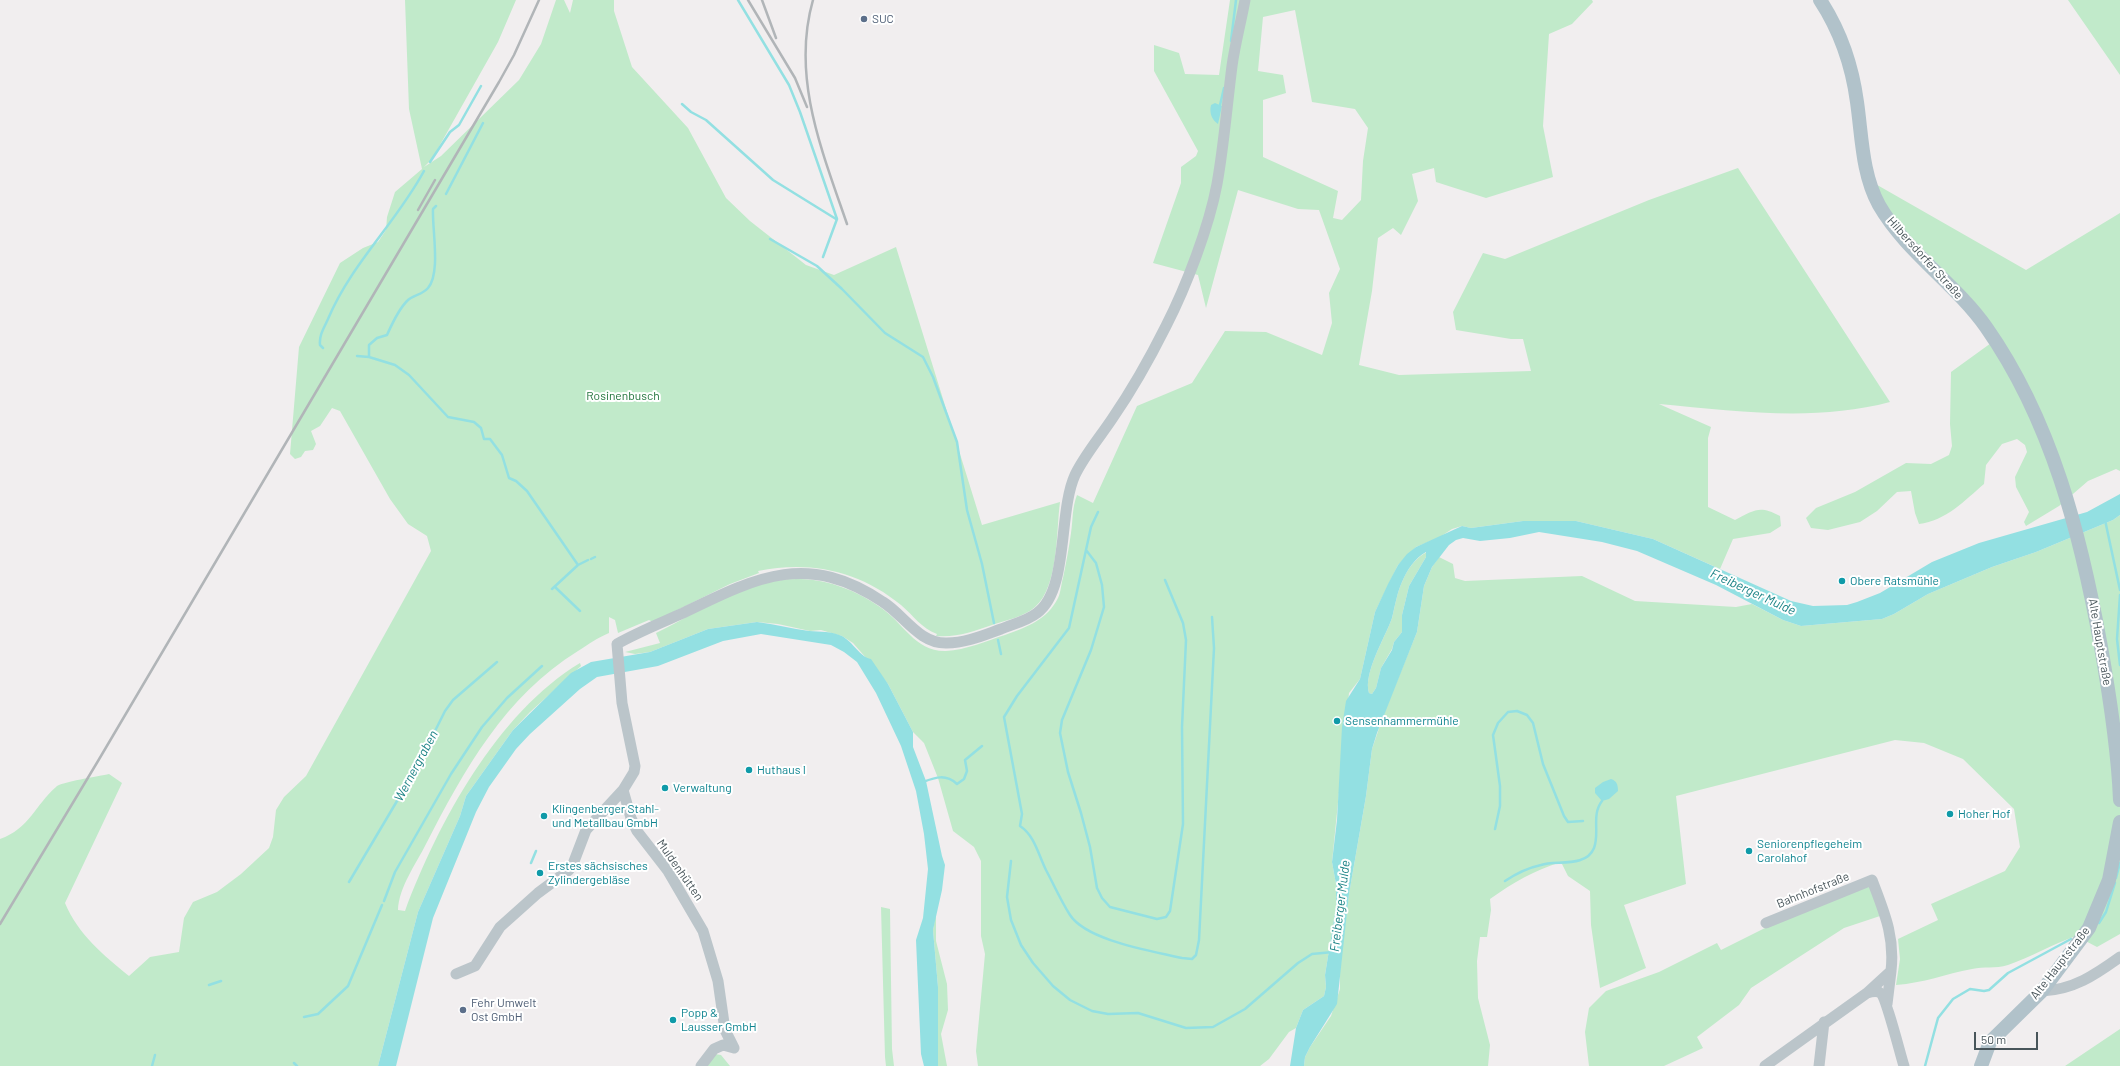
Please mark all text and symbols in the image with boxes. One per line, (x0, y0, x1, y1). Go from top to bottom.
place label: SUC (872, 12, 894, 26)
marker: SUC (859, 14, 869, 24)
street label: Hilbersdorfer Straße (1884, 214, 1966, 302)
park label: Rosinenbusch (586, 389, 660, 403)
water label: Freiberger Mulde (1708, 565, 1798, 619)
place label: Obere Ratsmühle (1850, 574, 1939, 588)
marker: Obere Ratsmühle (1837, 576, 1847, 586)
street label: Alte Hauptstraße (2085, 597, 2115, 687)
place label: Sensenhammermühle (1345, 714, 1459, 728)
marker: Sensenhammermühle (1332, 716, 1342, 726)
water label: Wernergraben (391, 728, 441, 804)
place label: Huthaus I (757, 763, 806, 777)
marker: Huthaus I (744, 765, 754, 775)
place label: Verwaltung (673, 781, 732, 795)
marker: Verwaltung (660, 783, 670, 793)
place label: Klingenberger Stahl- und Metallbau GmbH (552, 802, 659, 830)
place label: Hoher Hof (1958, 807, 2011, 821)
marker: Hoher Hof (1945, 809, 1955, 819)
marker: Klingenberger Stahl- und Metallbau GmbH (539, 811, 549, 821)
street label: Muldenhütten (654, 837, 706, 903)
place label: Seniorenpflegeheim Carolahof (1757, 837, 1862, 865)
marker: Seniorenpflegeheim Carolahof (1744, 846, 1754, 856)
place label: Erstes sächsisches Zylindergebläse (548, 859, 648, 887)
water label: Freiberger Mulde (1327, 859, 1353, 953)
marker: Erstes sächsisches Zylindergebläse (535, 868, 545, 878)
street label: Bahnhofstraße (1775, 869, 1851, 911)
street label: Alte Hauptstraße (2027, 924, 2093, 1002)
place label: Fehr Umwelt Ost GmbH (471, 996, 537, 1024)
marker: Fehr Umwelt Ost GmbH (458, 1005, 468, 1015)
place label: Popp & Lausser GmbH (681, 1006, 757, 1034)
marker: Popp & Lausser GmbH (668, 1015, 678, 1025)
scale bar (1976, 1024, 2040, 1050)
text: 50 m (1981, 1032, 2006, 1046)

